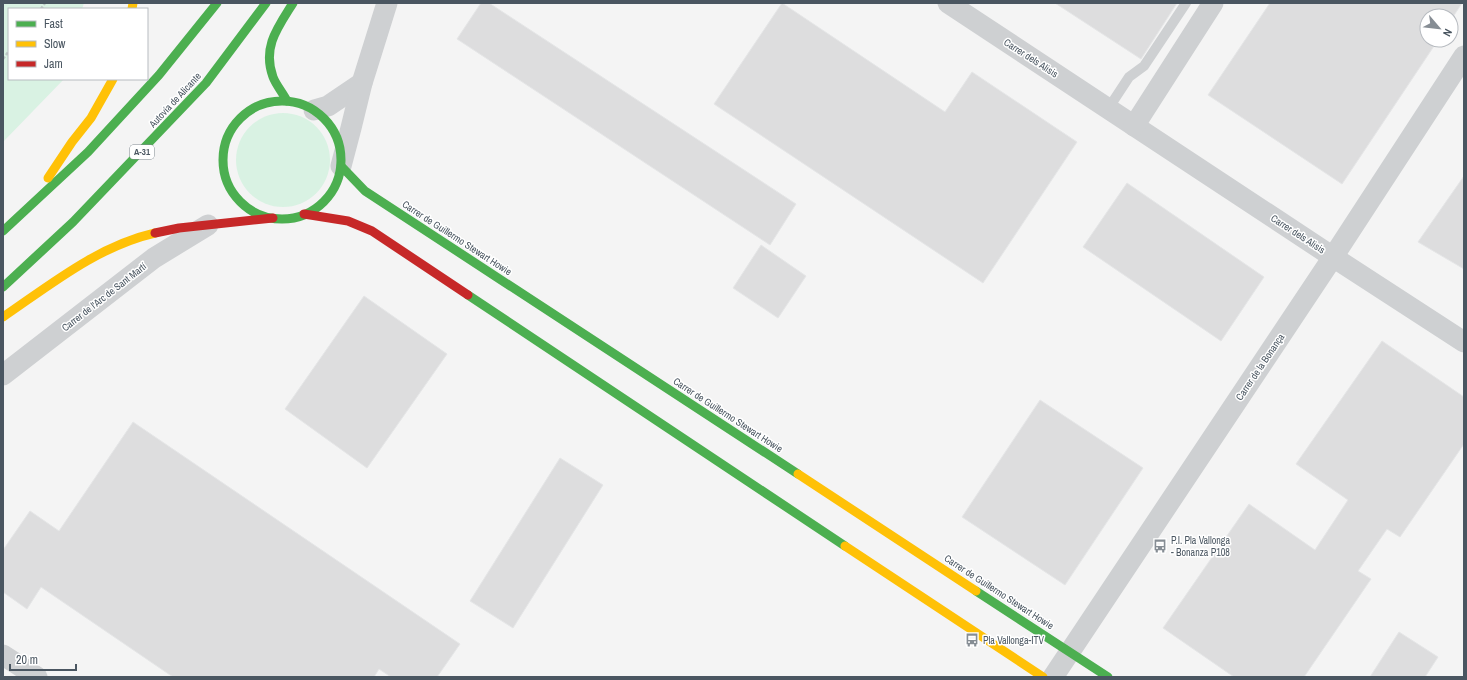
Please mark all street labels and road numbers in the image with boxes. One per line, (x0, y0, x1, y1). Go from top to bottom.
street label: Carrer dels Alisis (1001, 36, 1061, 80)
street label: Autovía de Alicante (145, 69, 204, 131)
road number: A-31 (130, 145, 154, 159)
street label: Carrer de Guillermo Stewart Howie (400, 198, 515, 279)
street label: Carrer dels Alisis (1268, 212, 1328, 256)
street label: Carrer de l'Arc de Sant Martí (59, 259, 150, 334)
street label: Carrer de la Bonança (1233, 331, 1287, 403)
street label: Carrer de Guillermo Stewart Howie (671, 375, 786, 456)
street label: Carrer de Guillermo Stewart Howie (942, 552, 1057, 633)

